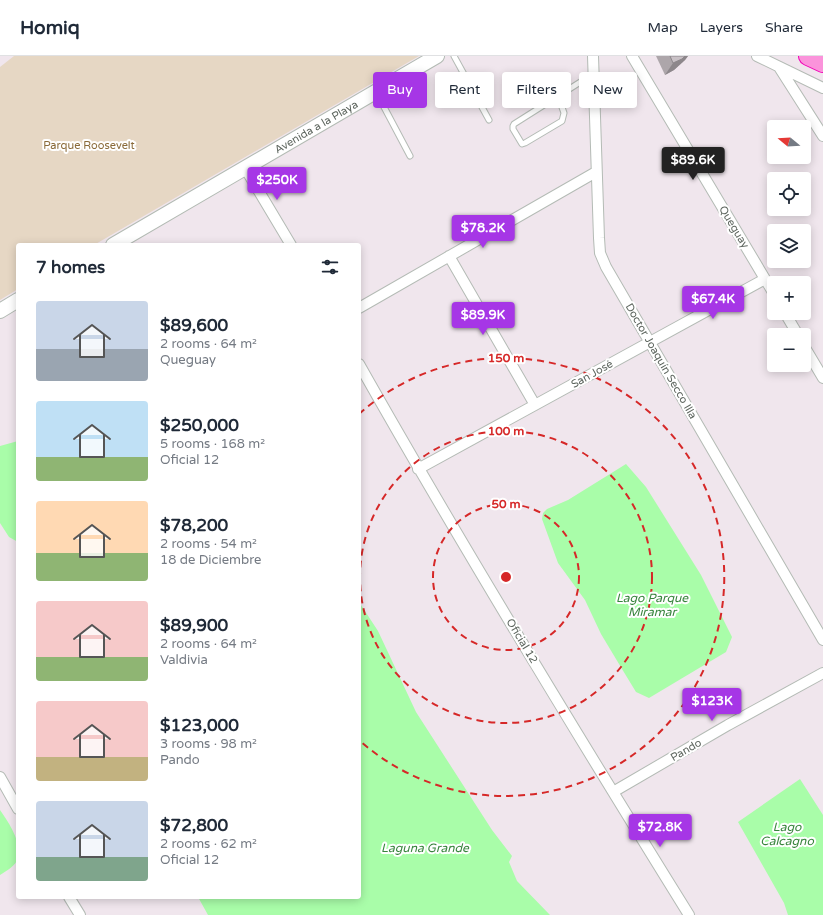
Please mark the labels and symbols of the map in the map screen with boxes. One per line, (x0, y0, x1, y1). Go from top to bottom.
street label: Avenida a la Playa (272, 97, 360, 156)
north arrow (767, 120, 811, 164)
park label: Parque Roosevelt (43, 139, 135, 152)
pin: $89.6K (660, 147, 726, 181)
pin: $250K (249, 167, 305, 201)
street label: Queguay (716, 203, 752, 251)
pin: $78.2K (450, 215, 516, 249)
pin: $67.4K (680, 286, 746, 320)
street label: Doctor Joaquín Secco Illa (623, 301, 699, 421)
pin: $89.9K (450, 302, 516, 336)
text: 150 m (488, 351, 524, 365)
street label: San José (569, 357, 615, 391)
text: 100 m (488, 424, 524, 438)
text: 50 m (491, 497, 521, 511)
centre of rings (499, 570, 513, 584)
water label: Lago Parque Miramar (616, 591, 689, 619)
street label: Oficial 12 (504, 616, 541, 666)
pin: $123K (684, 688, 740, 722)
street label: Pando (668, 736, 704, 764)
pin: $72.8K (627, 814, 693, 848)
water label: Lago Calcagno (760, 820, 814, 848)
water label: Laguna Grande (381, 841, 470, 855)

